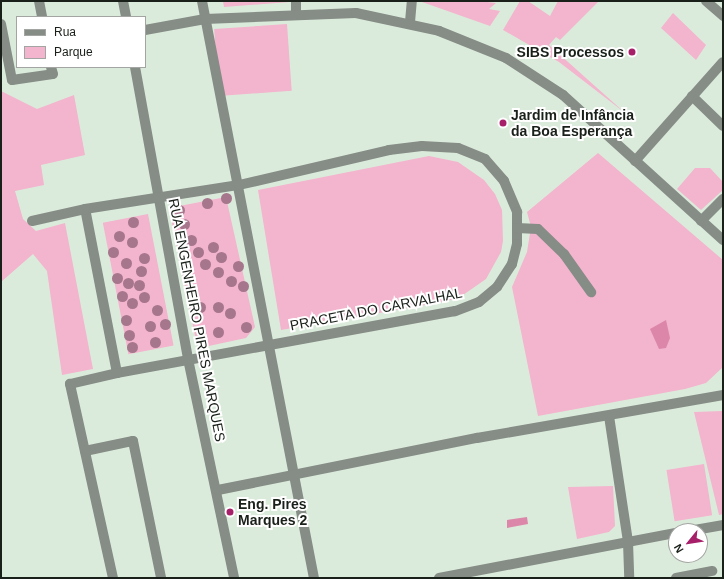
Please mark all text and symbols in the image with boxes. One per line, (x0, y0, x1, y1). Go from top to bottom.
legend (16, 16, 146, 68)
text: Rua (54, 25, 76, 39)
place label: SIBS Processos (517, 44, 624, 60)
text: Parque (54, 45, 93, 59)
marker: SIBS Processos (627, 47, 637, 57)
place label: Jardim de Infância da Boa Esperança (511, 107, 634, 140)
marker: Jardim de Infância da Boa Esperança (498, 118, 508, 128)
street label: RUA ENGENHEIRO PIRES MARQUES (165, 197, 229, 443)
street label: PRACETA DO CARVALHAL (288, 284, 464, 334)
place label: Eng. Pires Marques 2 (238, 496, 307, 528)
marker: Eng. Pires Marques 2 (225, 507, 235, 517)
north arrow (668, 523, 708, 563)
text: N (671, 542, 686, 555)

